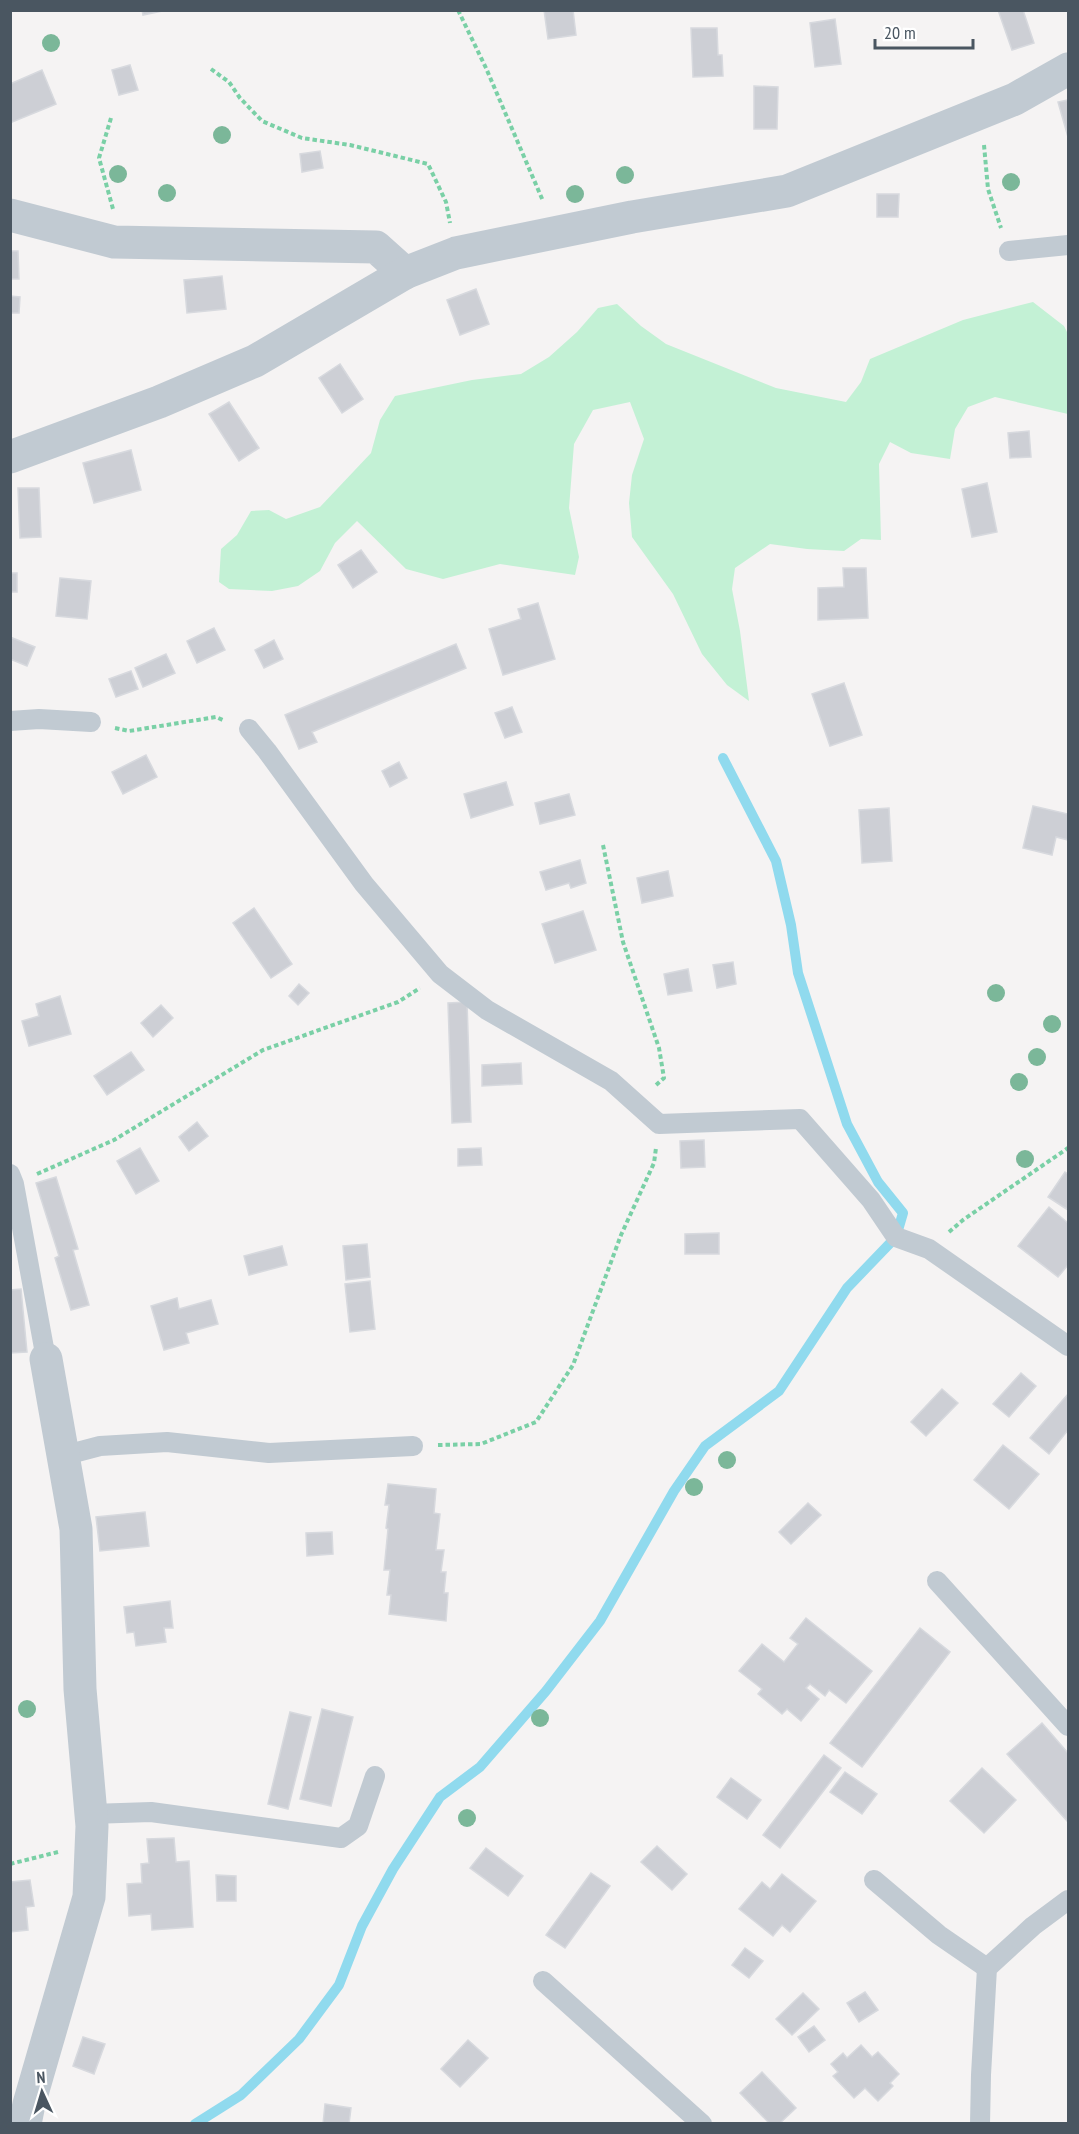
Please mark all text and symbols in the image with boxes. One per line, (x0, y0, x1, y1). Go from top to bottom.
scale bar (875, 12, 972, 50)
text: 20 m (884, 21, 916, 44)
north arrow (12, 2062, 72, 2122)
text: N (36, 2067, 46, 2087)

